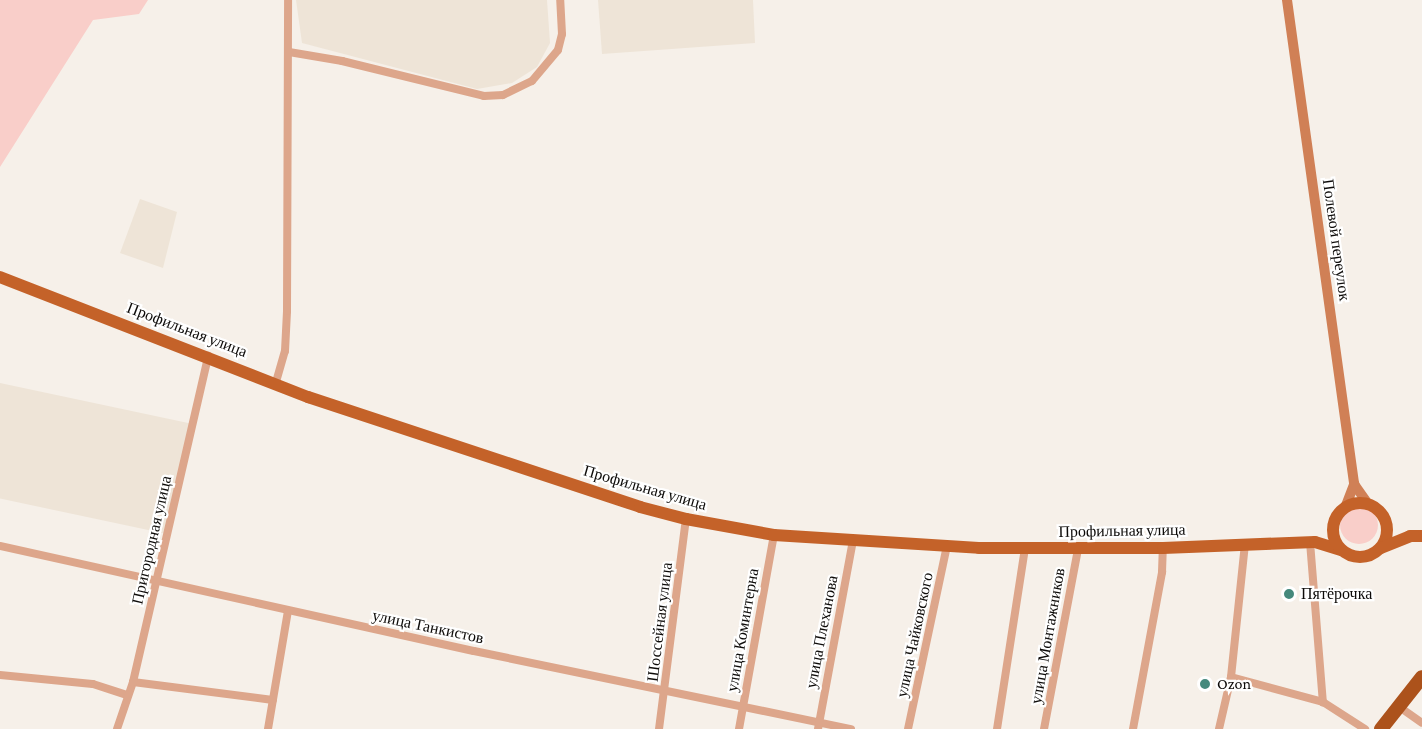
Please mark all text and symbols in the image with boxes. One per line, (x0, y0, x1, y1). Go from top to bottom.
street label: Полевой переулок (1318, 178, 1354, 302)
street label: Профильная улица (124, 298, 250, 362)
street label: Профильная улица (581, 461, 709, 515)
street label: Пригородная улица (128, 474, 176, 606)
street label: Профильная улица (1058, 520, 1186, 542)
street label: Шоссейная улица (643, 561, 677, 683)
street label: улица Монтажников (1027, 566, 1069, 706)
street label: улица Коминтерна (723, 567, 763, 693)
street label: улица Чайковского (892, 571, 938, 699)
street label: улица Плеханова (802, 574, 842, 690)
place label: Пятёрочка (1301, 584, 1372, 604)
marker: Пятёрочка (1282, 587, 1296, 601)
street label: улица Танкистов (371, 606, 485, 648)
place label: Ozon (1217, 674, 1251, 694)
marker: Ozon (1198, 677, 1212, 691)

